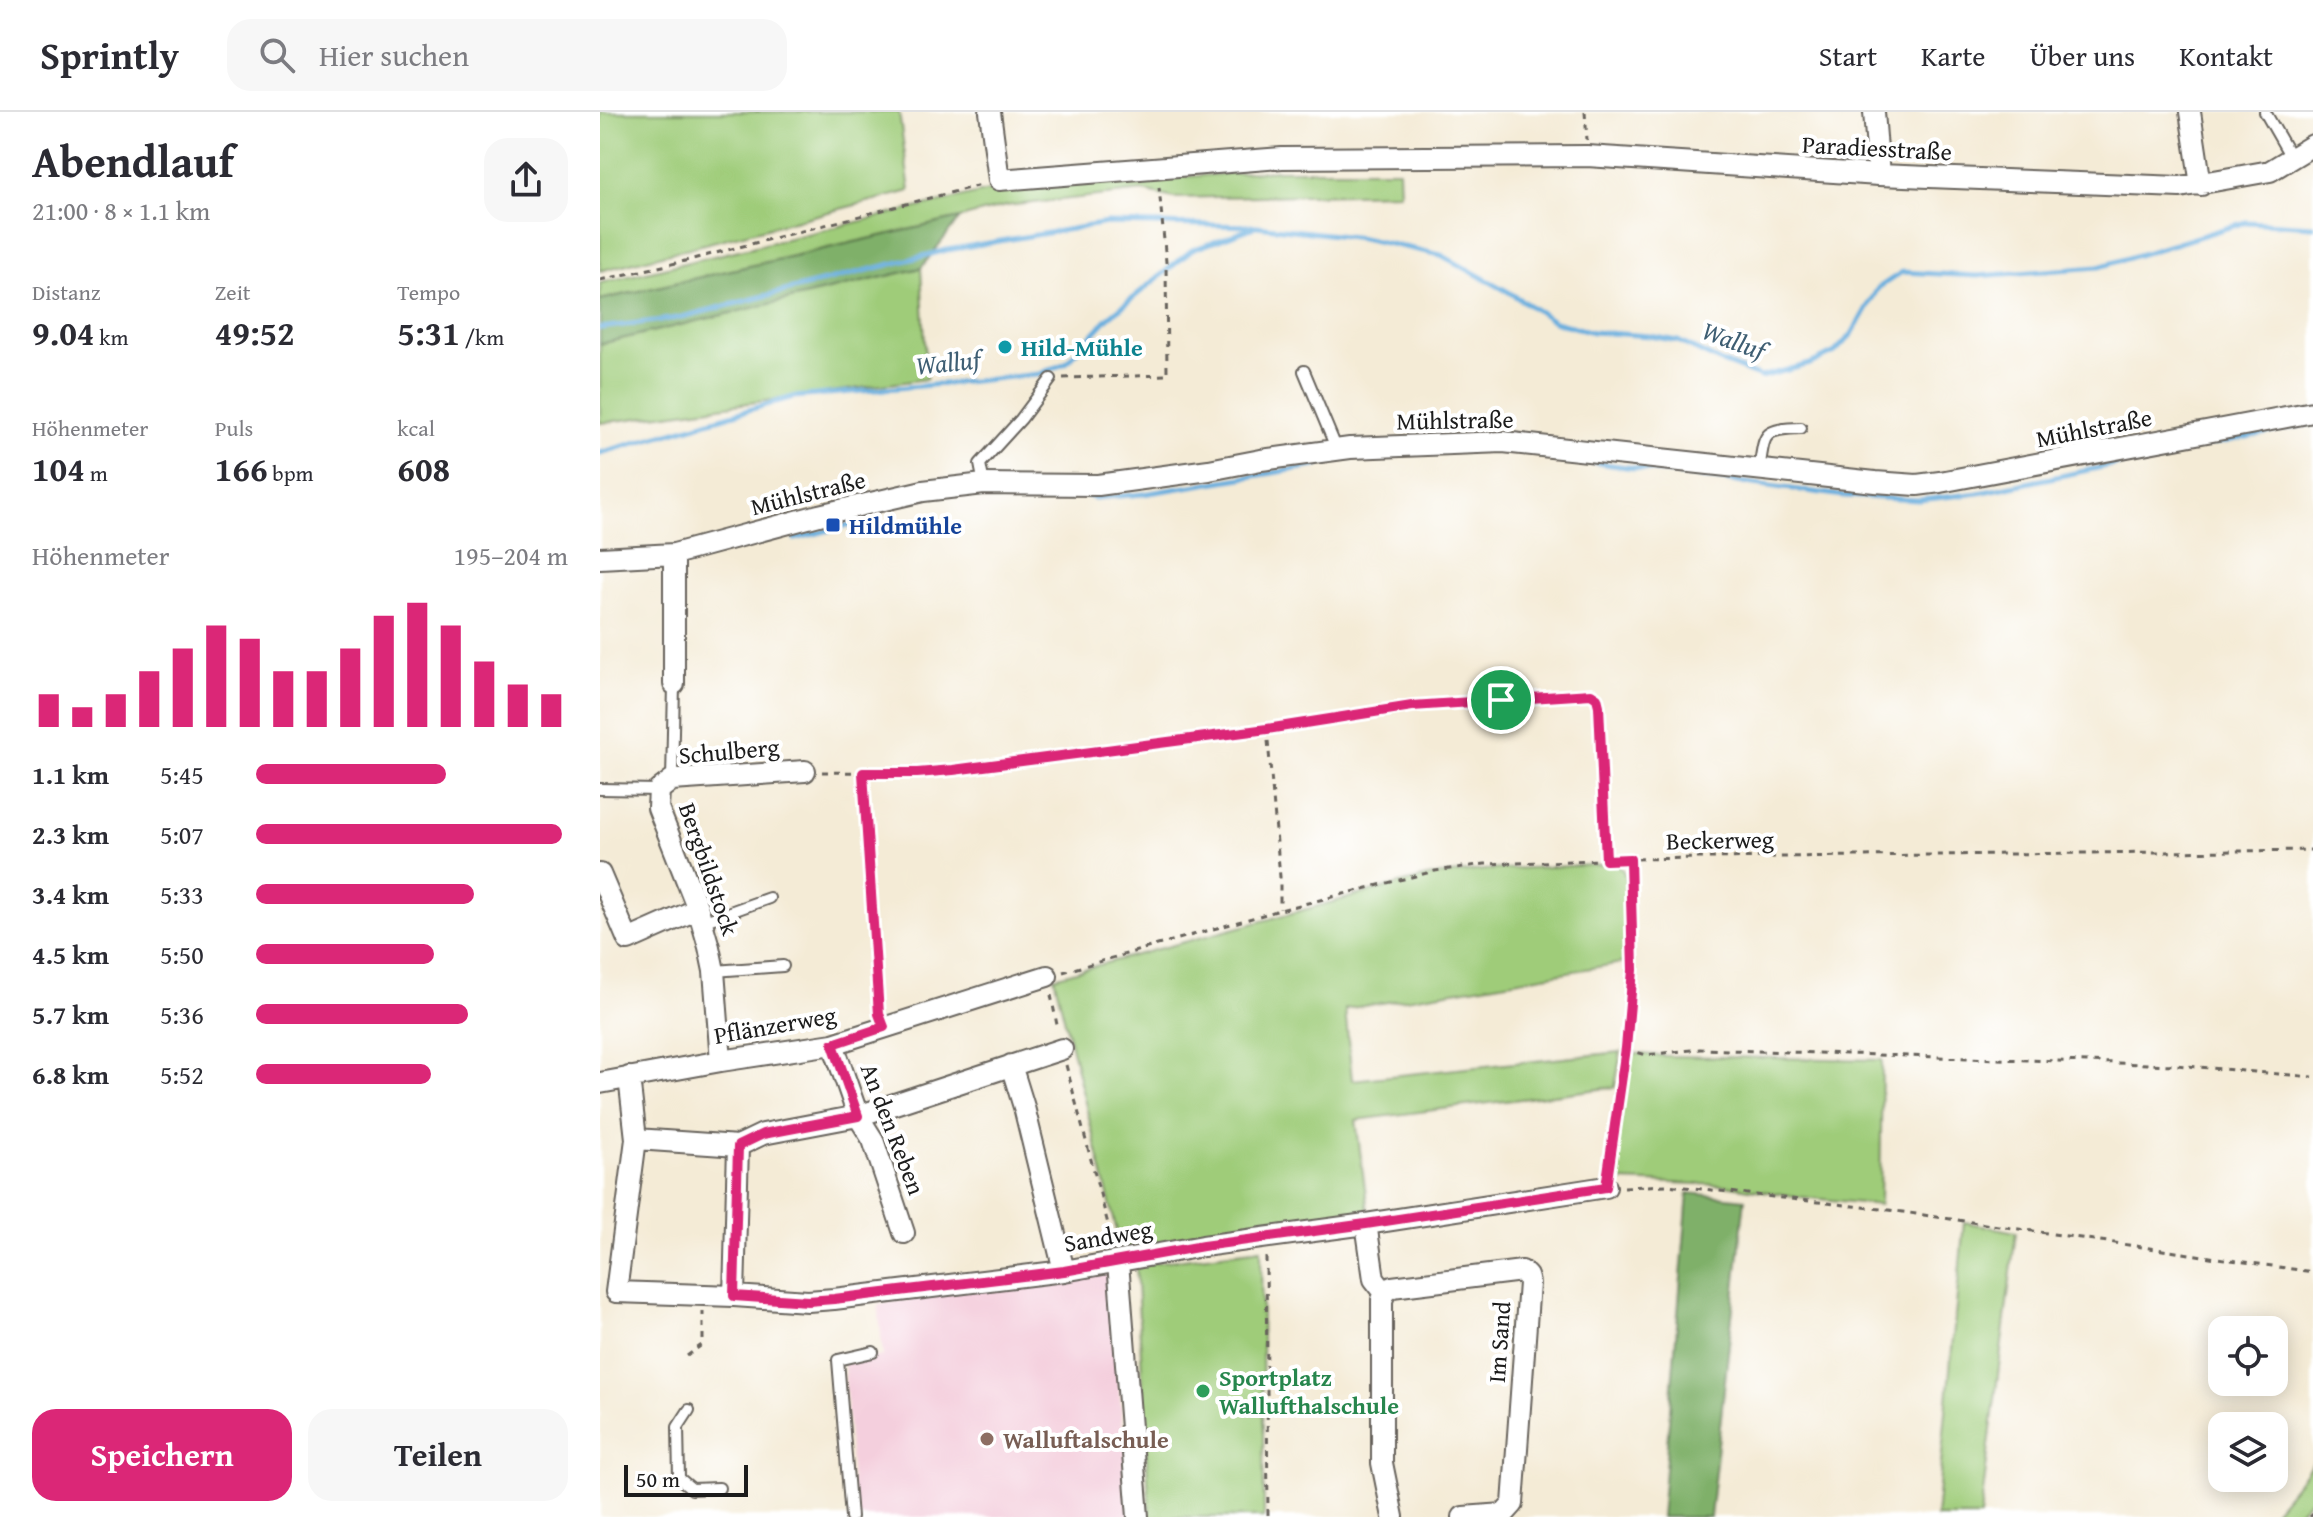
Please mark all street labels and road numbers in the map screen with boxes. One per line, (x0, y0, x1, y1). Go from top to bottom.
street label: Paradiesstraße (1801, 127, 1953, 169)
street label: Mühlstraße (2033, 400, 2155, 456)
street label: Mühlstraße (1396, 401, 1514, 439)
street label: Mühlstraße (747, 462, 869, 524)
street label: Schulberg (677, 729, 781, 773)
street label: Bergbildstock (670, 798, 748, 941)
street label: Beckerweg (1666, 822, 1774, 858)
street label: Pflänzerweg (711, 997, 839, 1053)
street label: An den Reben (852, 1058, 934, 1200)
street label: Sandweg (1061, 1211, 1155, 1261)
street label: Im Sand (1479, 1300, 1519, 1384)

